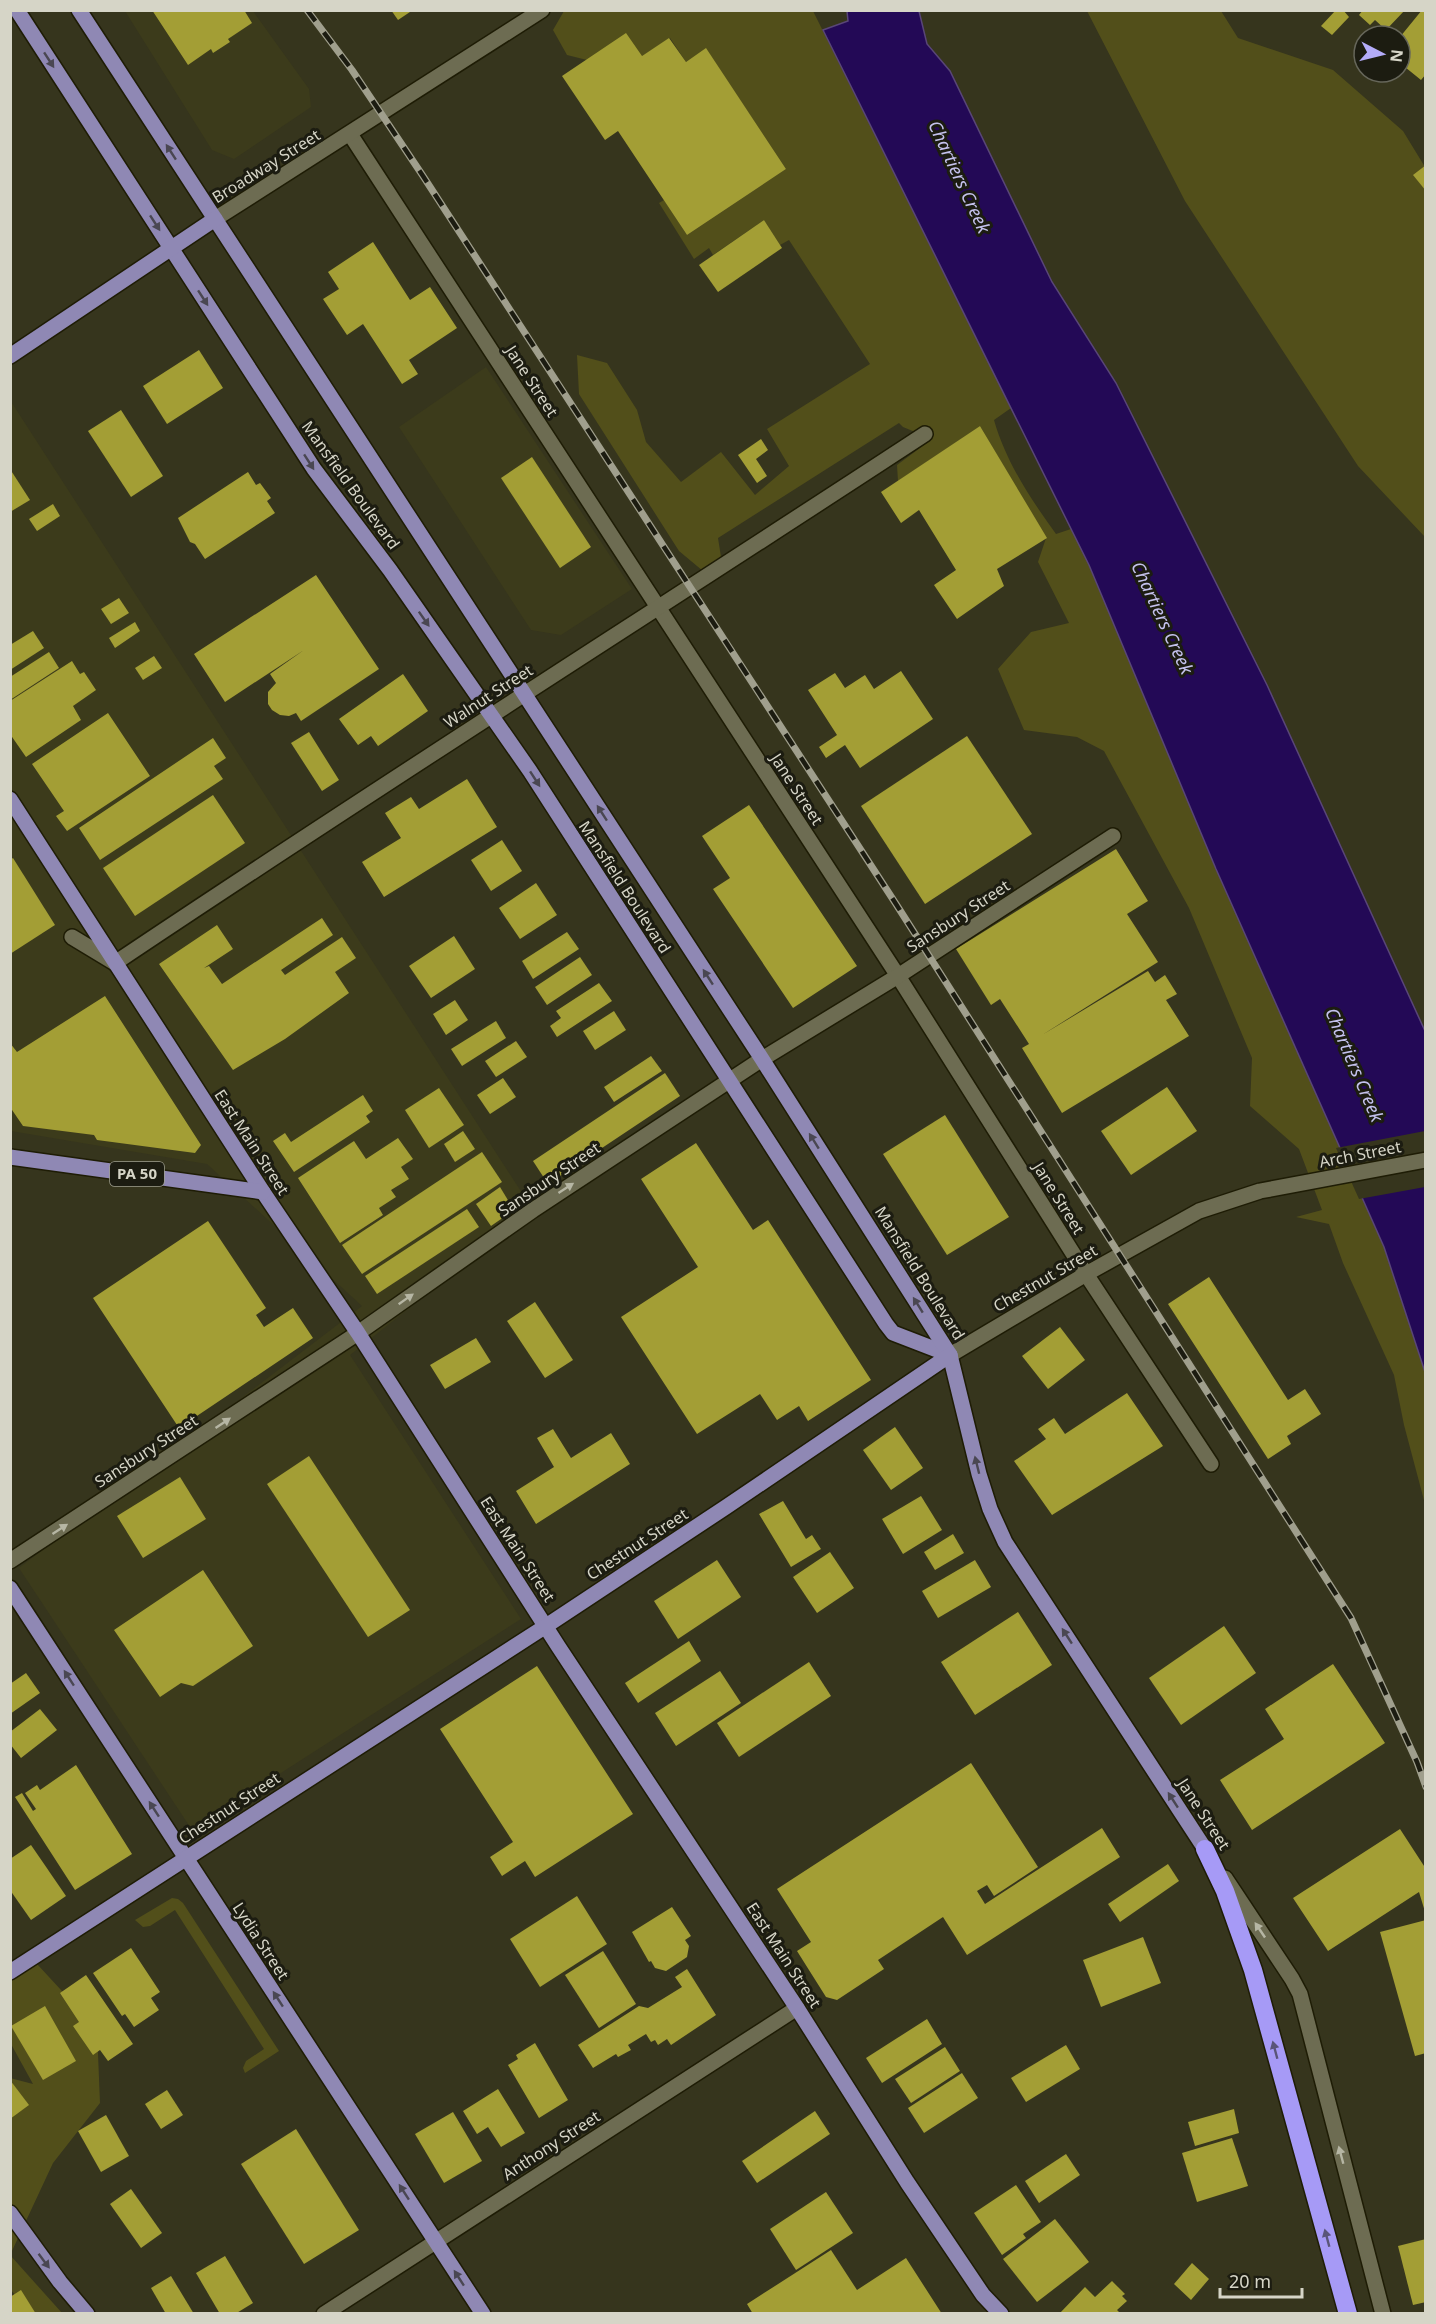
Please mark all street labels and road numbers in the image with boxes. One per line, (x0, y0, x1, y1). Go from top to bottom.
street label: Broadway Street (208, 124, 324, 208)
street label: Jane Street (500, 339, 563, 421)
street label: Mansfield Boulevard (297, 416, 405, 554)
street label: Walnut Street (439, 659, 537, 733)
street label: Jane Street (765, 747, 828, 829)
street label: Mansfield Boulevard (574, 816, 676, 958)
street label: Sansbury Street (902, 874, 1014, 958)
street label: East Main Street (210, 1085, 295, 1199)
street label: Arch Street (1317, 1135, 1403, 1173)
street label: Sansbury Street (494, 1137, 605, 1221)
street label: Jane Street (1027, 1156, 1090, 1238)
road number: PA 50 (110, 1162, 164, 1186)
street label: Mansfield Boulevard (870, 1202, 970, 1344)
street label: Chestnut Street (989, 1239, 1101, 1317)
street label: Sansbury Street (90, 1409, 202, 1493)
street label: East Main Street (476, 1492, 561, 1606)
street label: Chestnut Street (582, 1503, 692, 1585)
street label: Chestnut Street (174, 1767, 284, 1849)
street label: Jane Street (1172, 1772, 1235, 1854)
street label: Lydia Street (228, 1898, 294, 1984)
street label: East Main Street (742, 1898, 827, 2012)
street label: Anthony Street (498, 2105, 604, 2185)

